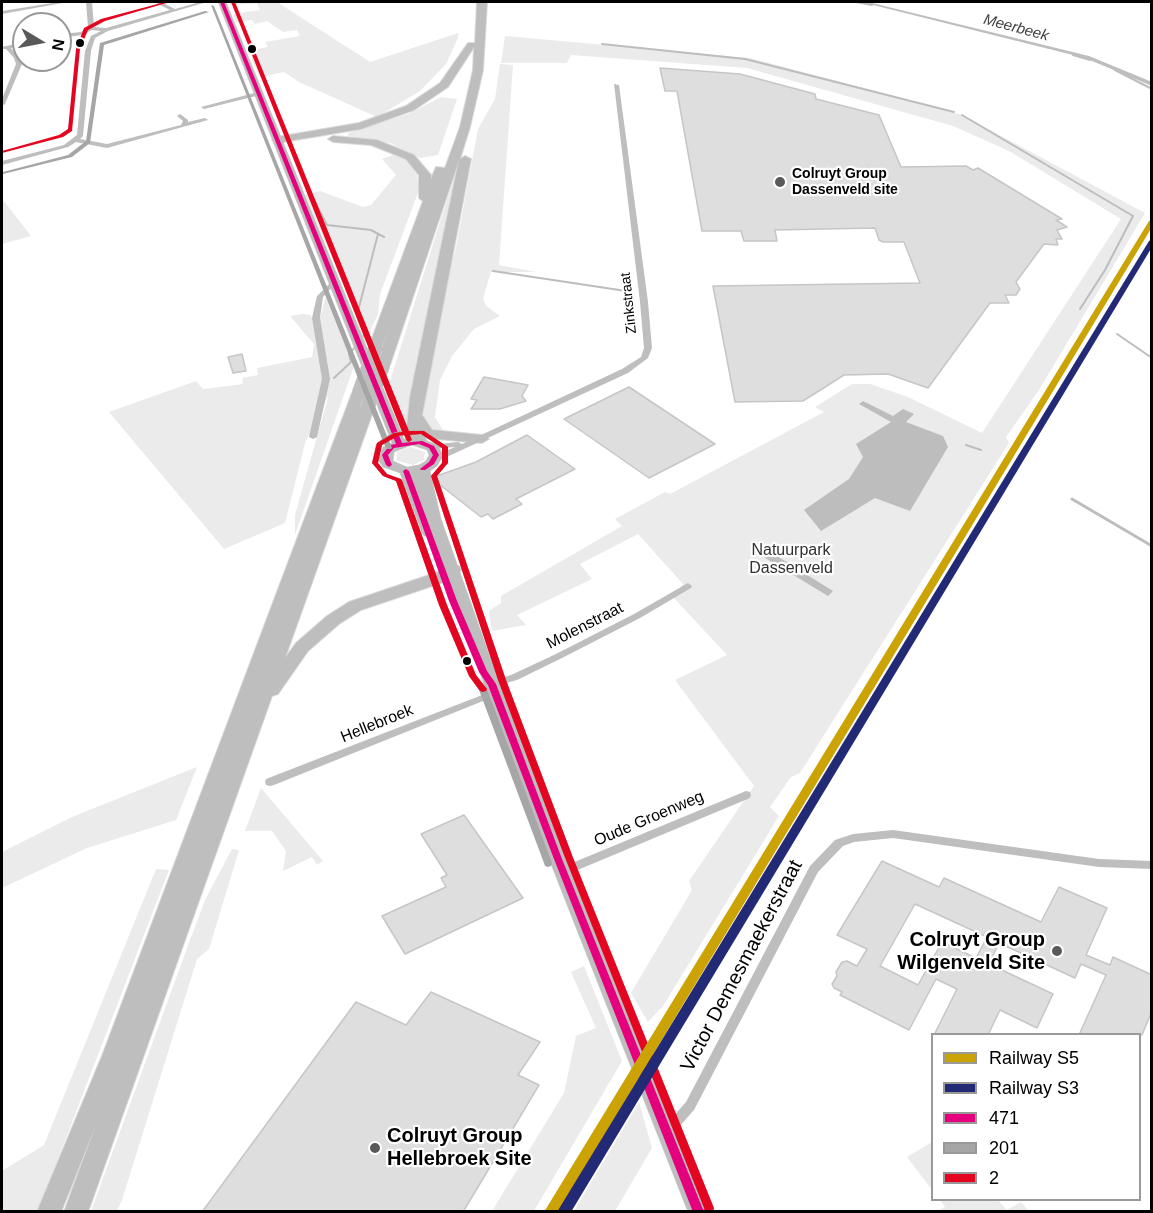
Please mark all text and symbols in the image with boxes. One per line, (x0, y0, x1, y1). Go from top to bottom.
water label: Meerbeek (981, 11, 1051, 45)
north arrow (12, 12, 72, 72)
unlabelled marker (74, 37, 86, 49)
text: N (49, 38, 68, 52)
unlabelled marker (246, 43, 258, 55)
place label: Colruyt Group Dassenveld site (792, 166, 898, 198)
marker: Colruyt Group Dassenveld site (773, 175, 787, 189)
street label: Zinkstraat (617, 272, 641, 334)
park label: Natuurpark Dassenveld (749, 541, 833, 579)
street label: Molenstraat (543, 598, 627, 654)
unlabelled marker (461, 655, 473, 667)
street label: Hellebroek (338, 701, 416, 747)
street label: Oude Groenweg (591, 787, 707, 851)
street label: Victor Demesmaekerstraat (676, 856, 808, 1076)
place label: Colruyt Group Wilgenveld Site (897, 928, 1045, 975)
marker: Colruyt Group Wilgenveld Site (1050, 944, 1064, 958)
legend (931, 1033, 1141, 1201)
text: Railway S5 (989, 1048, 1079, 1068)
text: Railway S3 (989, 1078, 1079, 1098)
text: 471 (989, 1108, 1019, 1128)
place label: Colruyt Group Hellebroek Site (387, 1124, 532, 1171)
text: 201 (989, 1138, 1019, 1158)
marker: Colruyt Group Hellebroek Site (368, 1141, 382, 1155)
text: 2 (989, 1168, 999, 1188)

